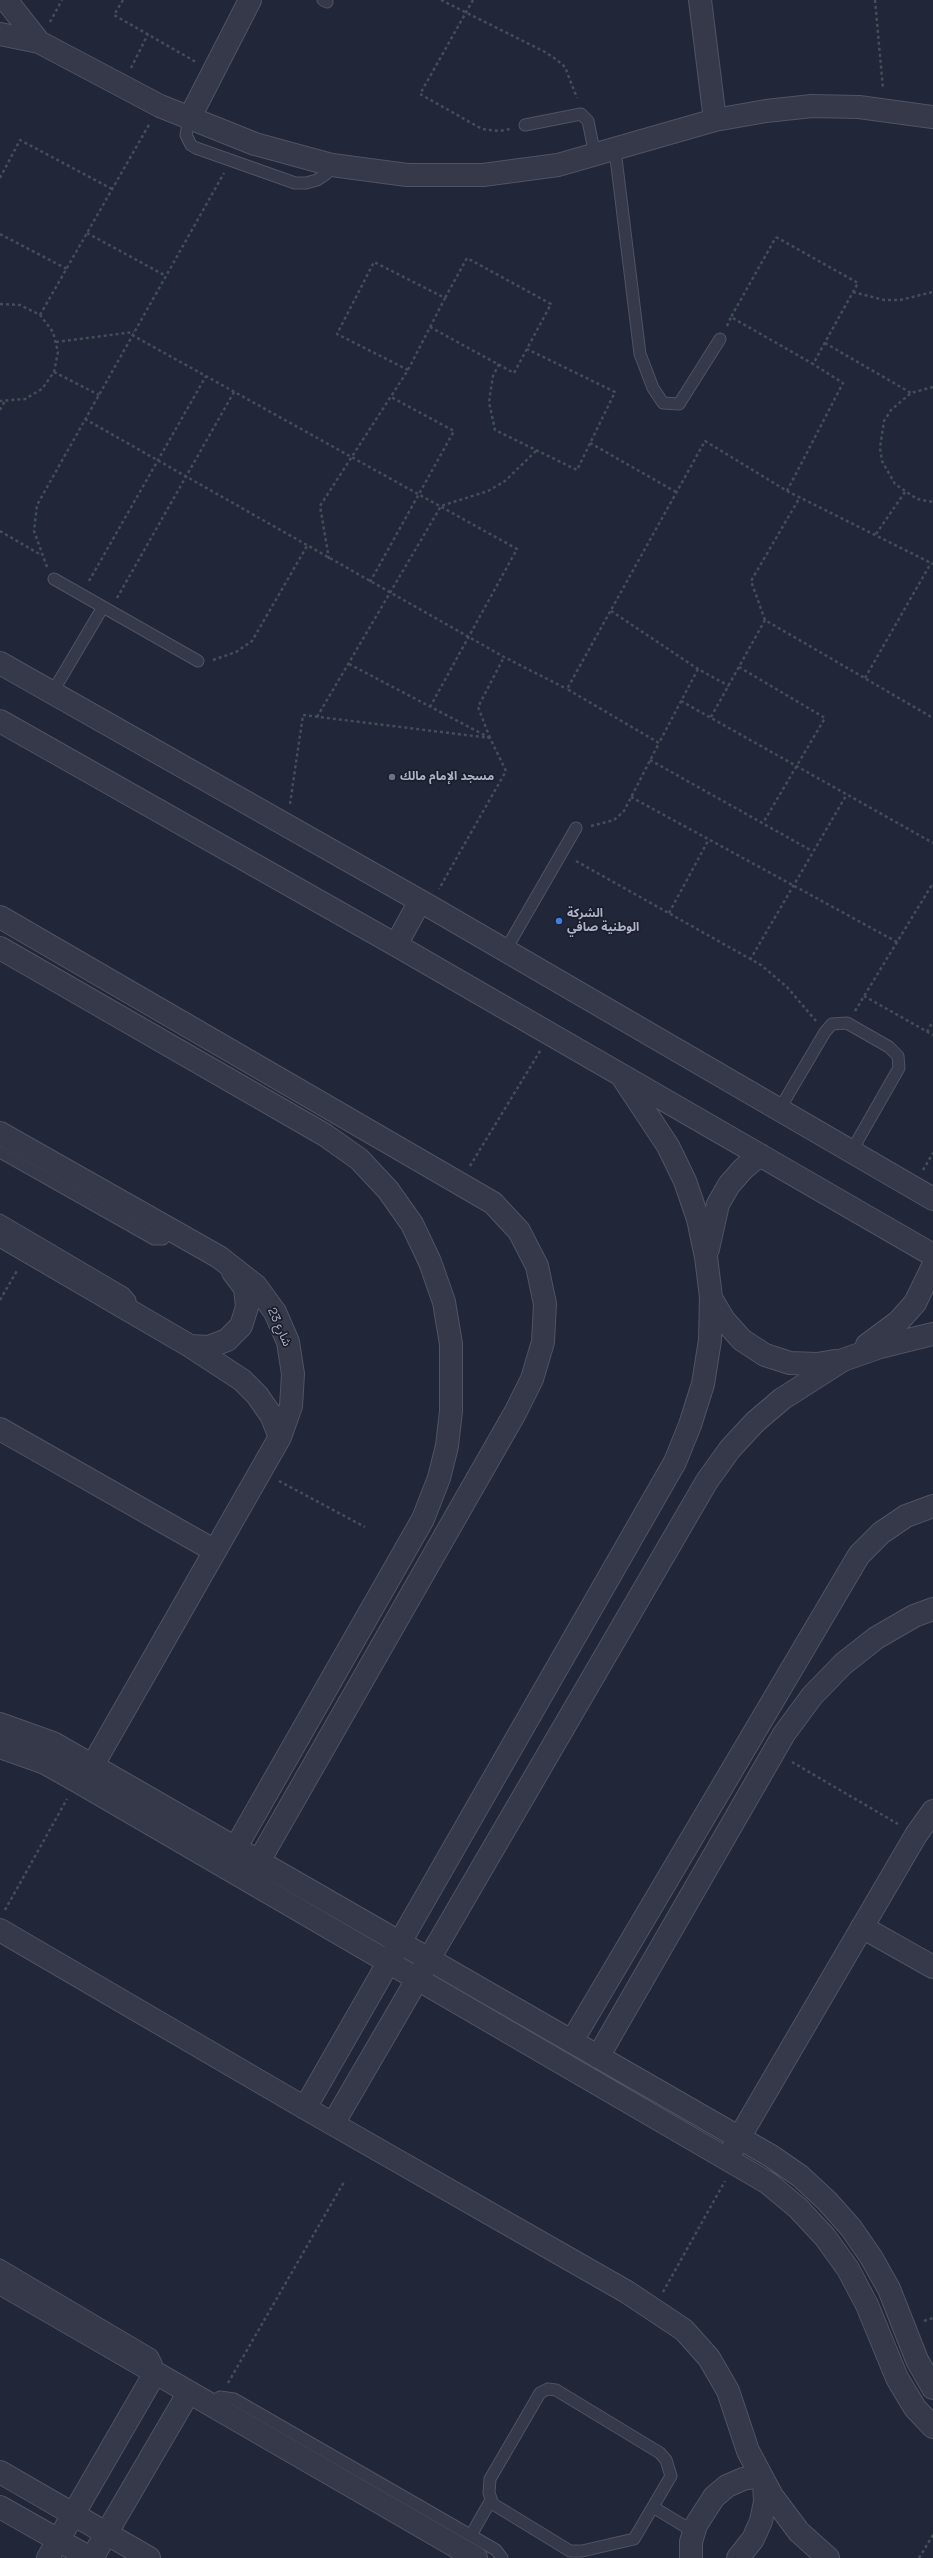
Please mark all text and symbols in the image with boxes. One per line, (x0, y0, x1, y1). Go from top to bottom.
place label: مسجد الإمام مالك (400, 770, 494, 784)
marker: مسجد الإمام مالك (387, 772, 397, 782)
place label: الشركة الوطنية صافي (567, 907, 639, 935)
marker: الشركة الوطنية صافي (554, 916, 564, 926)
street label: شارع 23 (264, 1305, 294, 1349)

